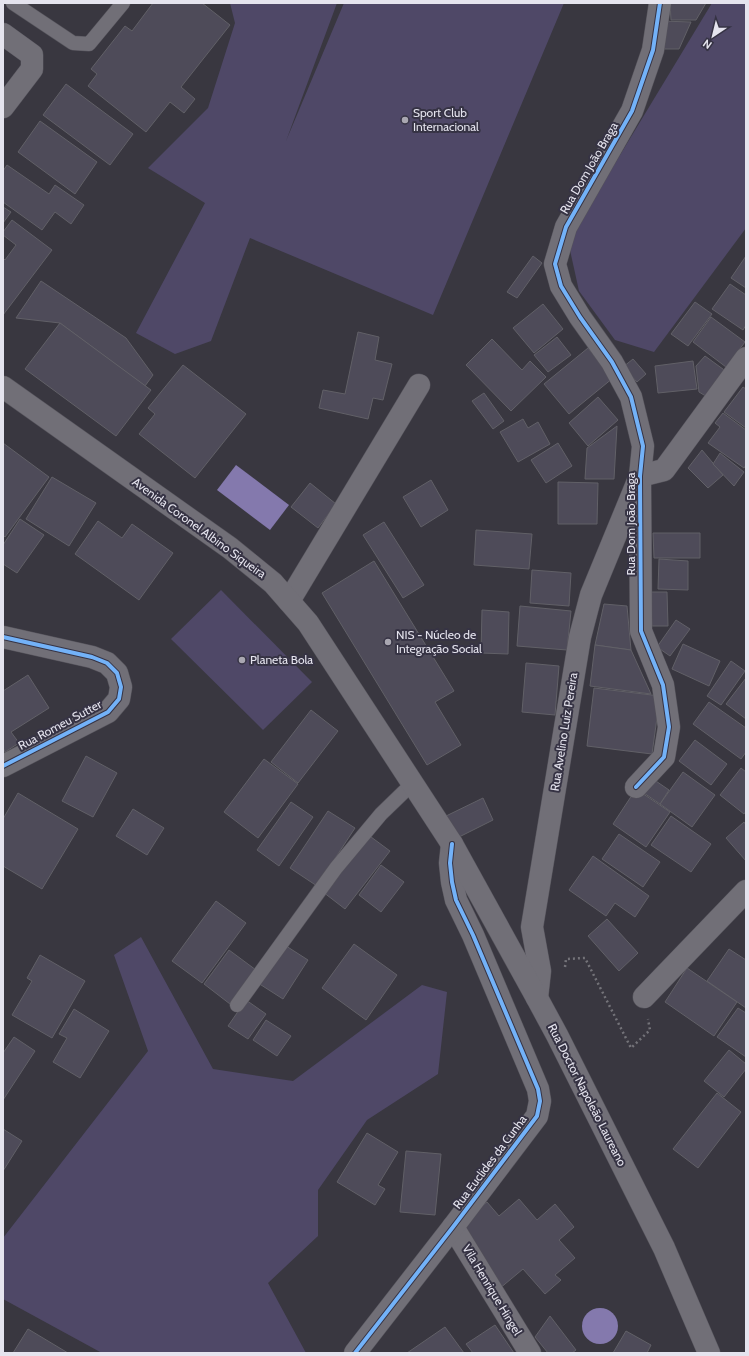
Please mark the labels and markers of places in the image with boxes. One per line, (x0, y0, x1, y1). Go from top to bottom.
place label: Sport Club Internacional (413, 105, 479, 134)
marker: Sport Club Internacional (400, 115, 410, 125)
place label: NIS - Núcleo de Integração Social (396, 627, 482, 656)
marker: NIS - Núcleo de Integração Social (383, 637, 393, 647)
place label: Planeta Bola (250, 652, 313, 667)
marker: Planeta Bola (237, 655, 247, 665)

